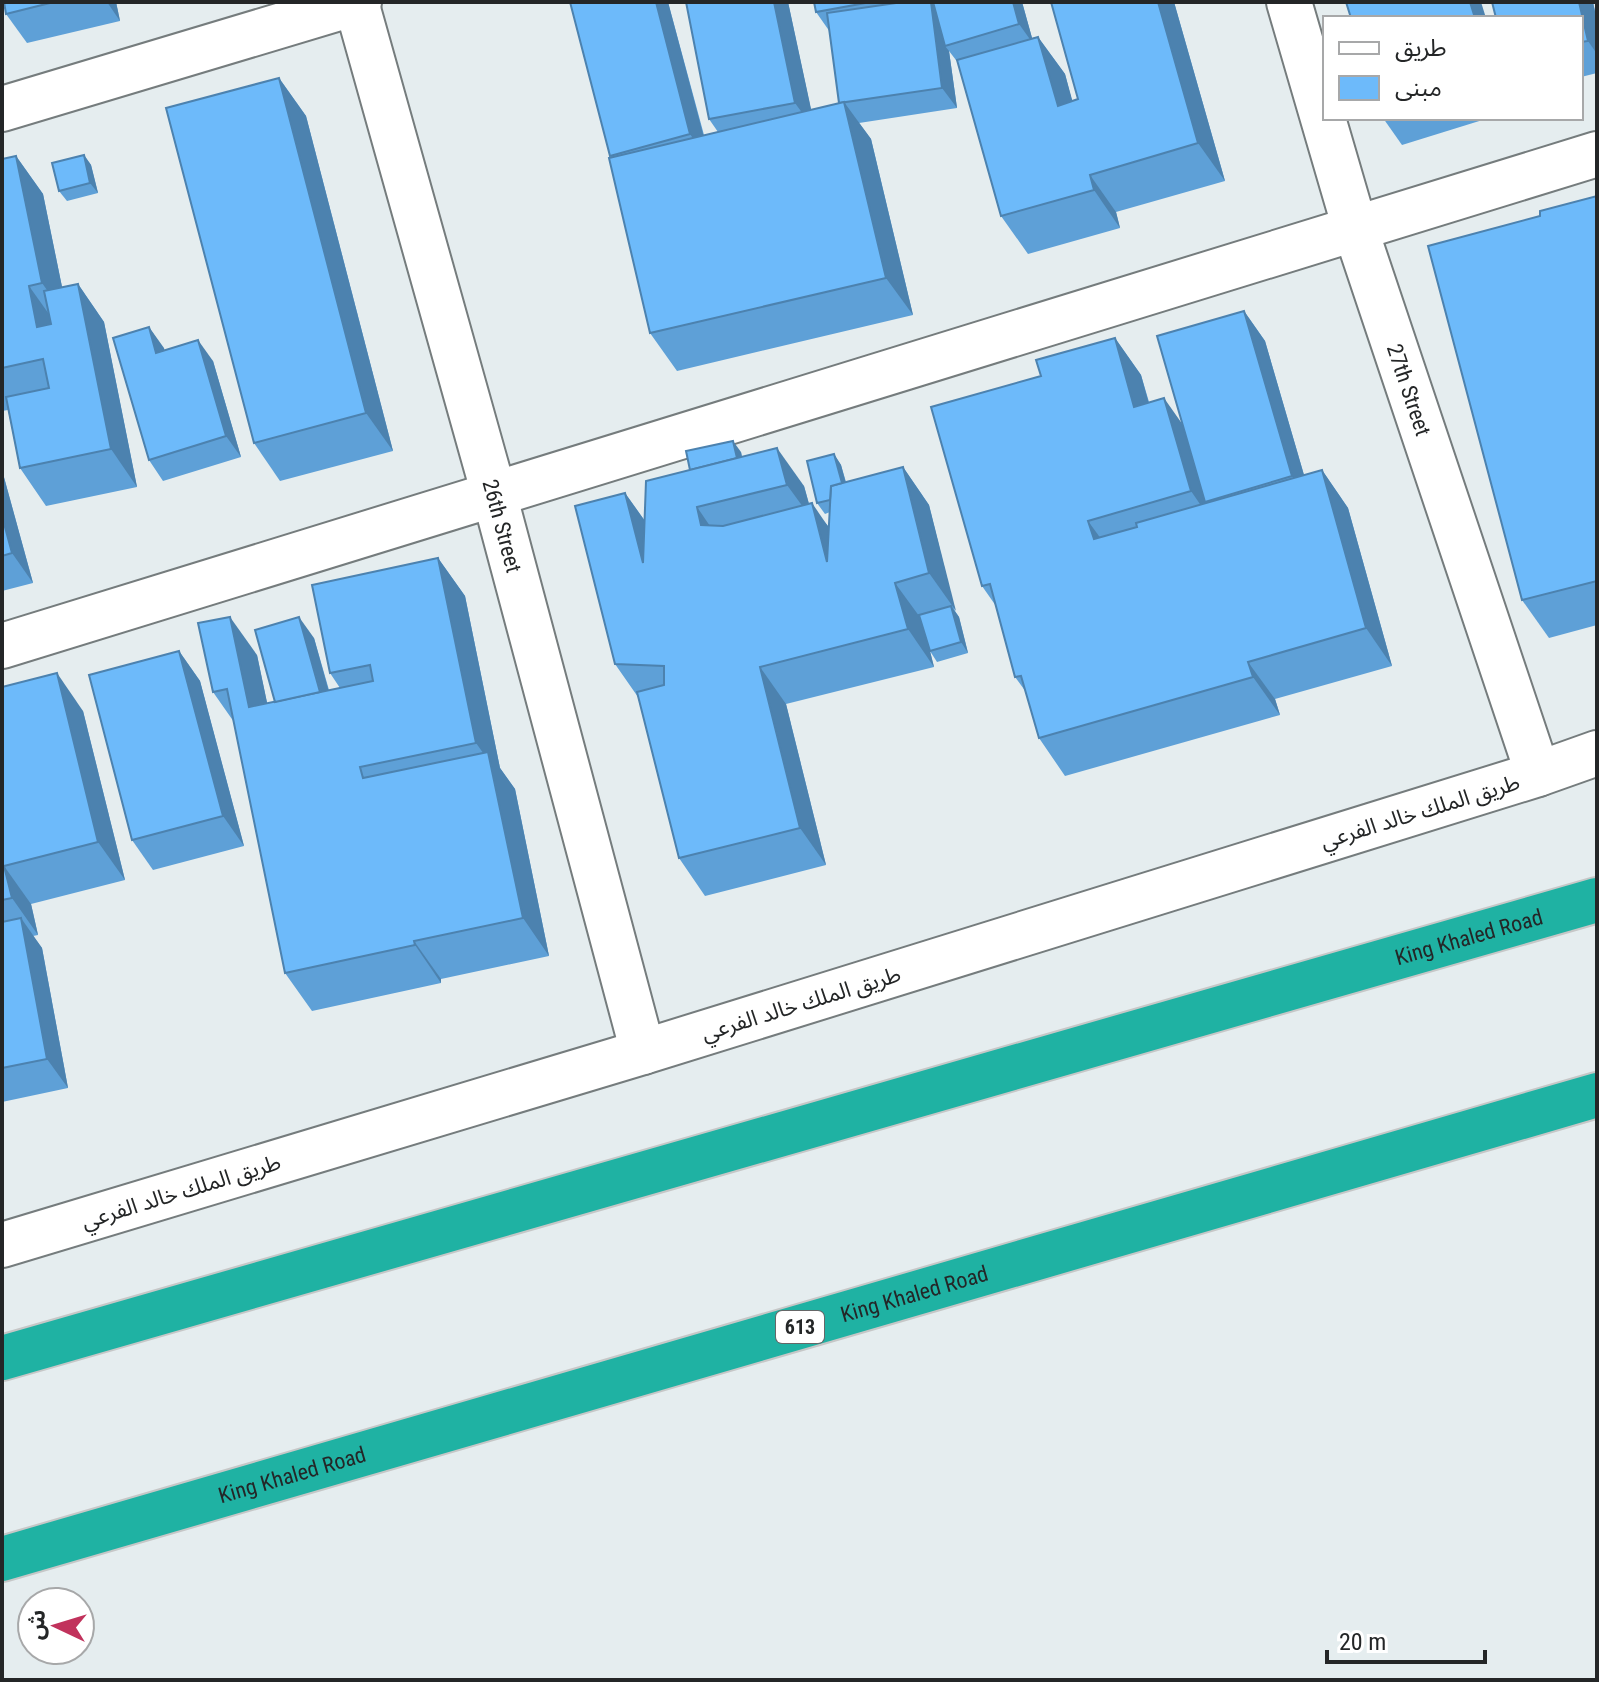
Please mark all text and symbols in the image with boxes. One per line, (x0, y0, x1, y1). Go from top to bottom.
legend (1323, 16, 1583, 120)
text: طريق (1395, 34, 1447, 63)
text: مبنى (1395, 74, 1442, 102)
street label: 27th Street (1382, 341, 1436, 439)
street label: 26th Street (477, 477, 526, 575)
street label: طريق الملك خالد الفرعي (1317, 769, 1524, 858)
street label: King Khaled Road (1392, 904, 1546, 970)
street label: طريق الملك خالد الفرعي (698, 961, 905, 1050)
street label: طريق الملك خالد الفرعي (78, 1149, 285, 1238)
street label: King Khaled Road (838, 1261, 991, 1327)
road number: 613 (776, 1311, 824, 1343)
street label: King Khaled Road (215, 1442, 369, 1508)
north arrow (16, 1586, 96, 1666)
text: ش (23, 1609, 50, 1641)
scale bar (1327, 1614, 1485, 1664)
text: 20 m (1339, 1628, 1386, 1656)

